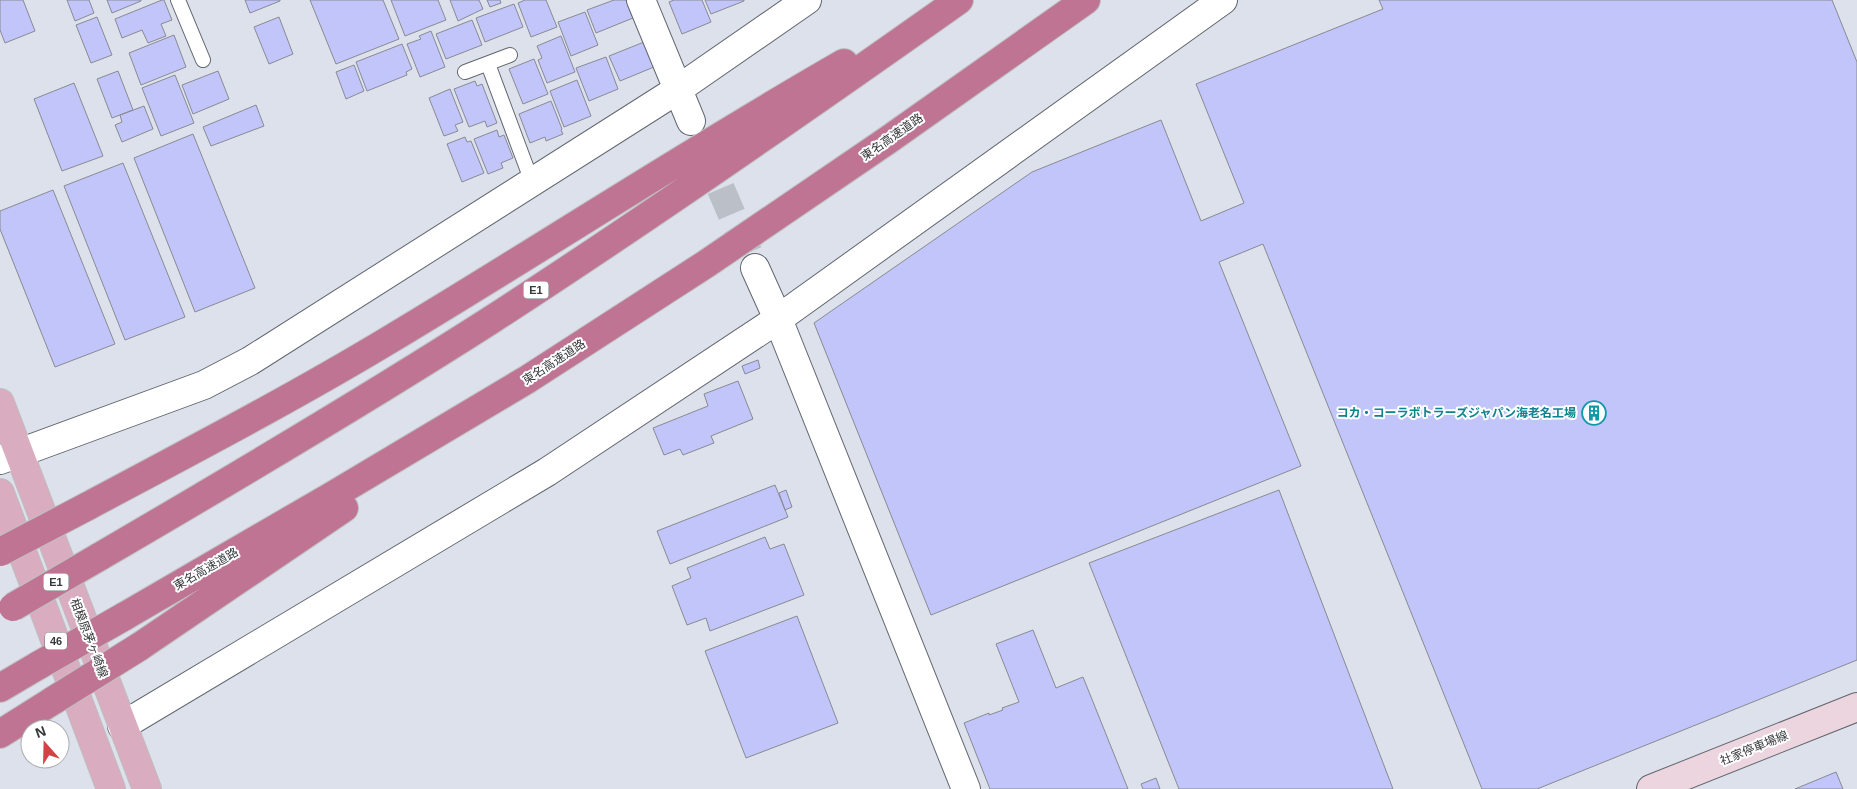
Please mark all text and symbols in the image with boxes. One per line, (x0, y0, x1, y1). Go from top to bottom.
street label: 東名高速道路 (858, 111, 926, 163)
road number: E1 (524, 282, 548, 298)
street label: 東名高速道路 (520, 337, 588, 387)
building icon: コカ・コーラボトラーズジャパン海老名工場 (1581, 400, 1607, 426)
place label: コカ・コーラボトラーズジャパン海老名工場 (1337, 406, 1576, 420)
street label: 東名高速道路 (171, 545, 241, 593)
road number: E1 (44, 574, 68, 590)
street label: 相模原茅ヶ崎線 (67, 596, 111, 680)
road number: 46 (45, 632, 67, 649)
north arrow (20, 719, 70, 769)
text: N (33, 723, 48, 741)
street label: 社家停車場線 (1718, 728, 1790, 768)

